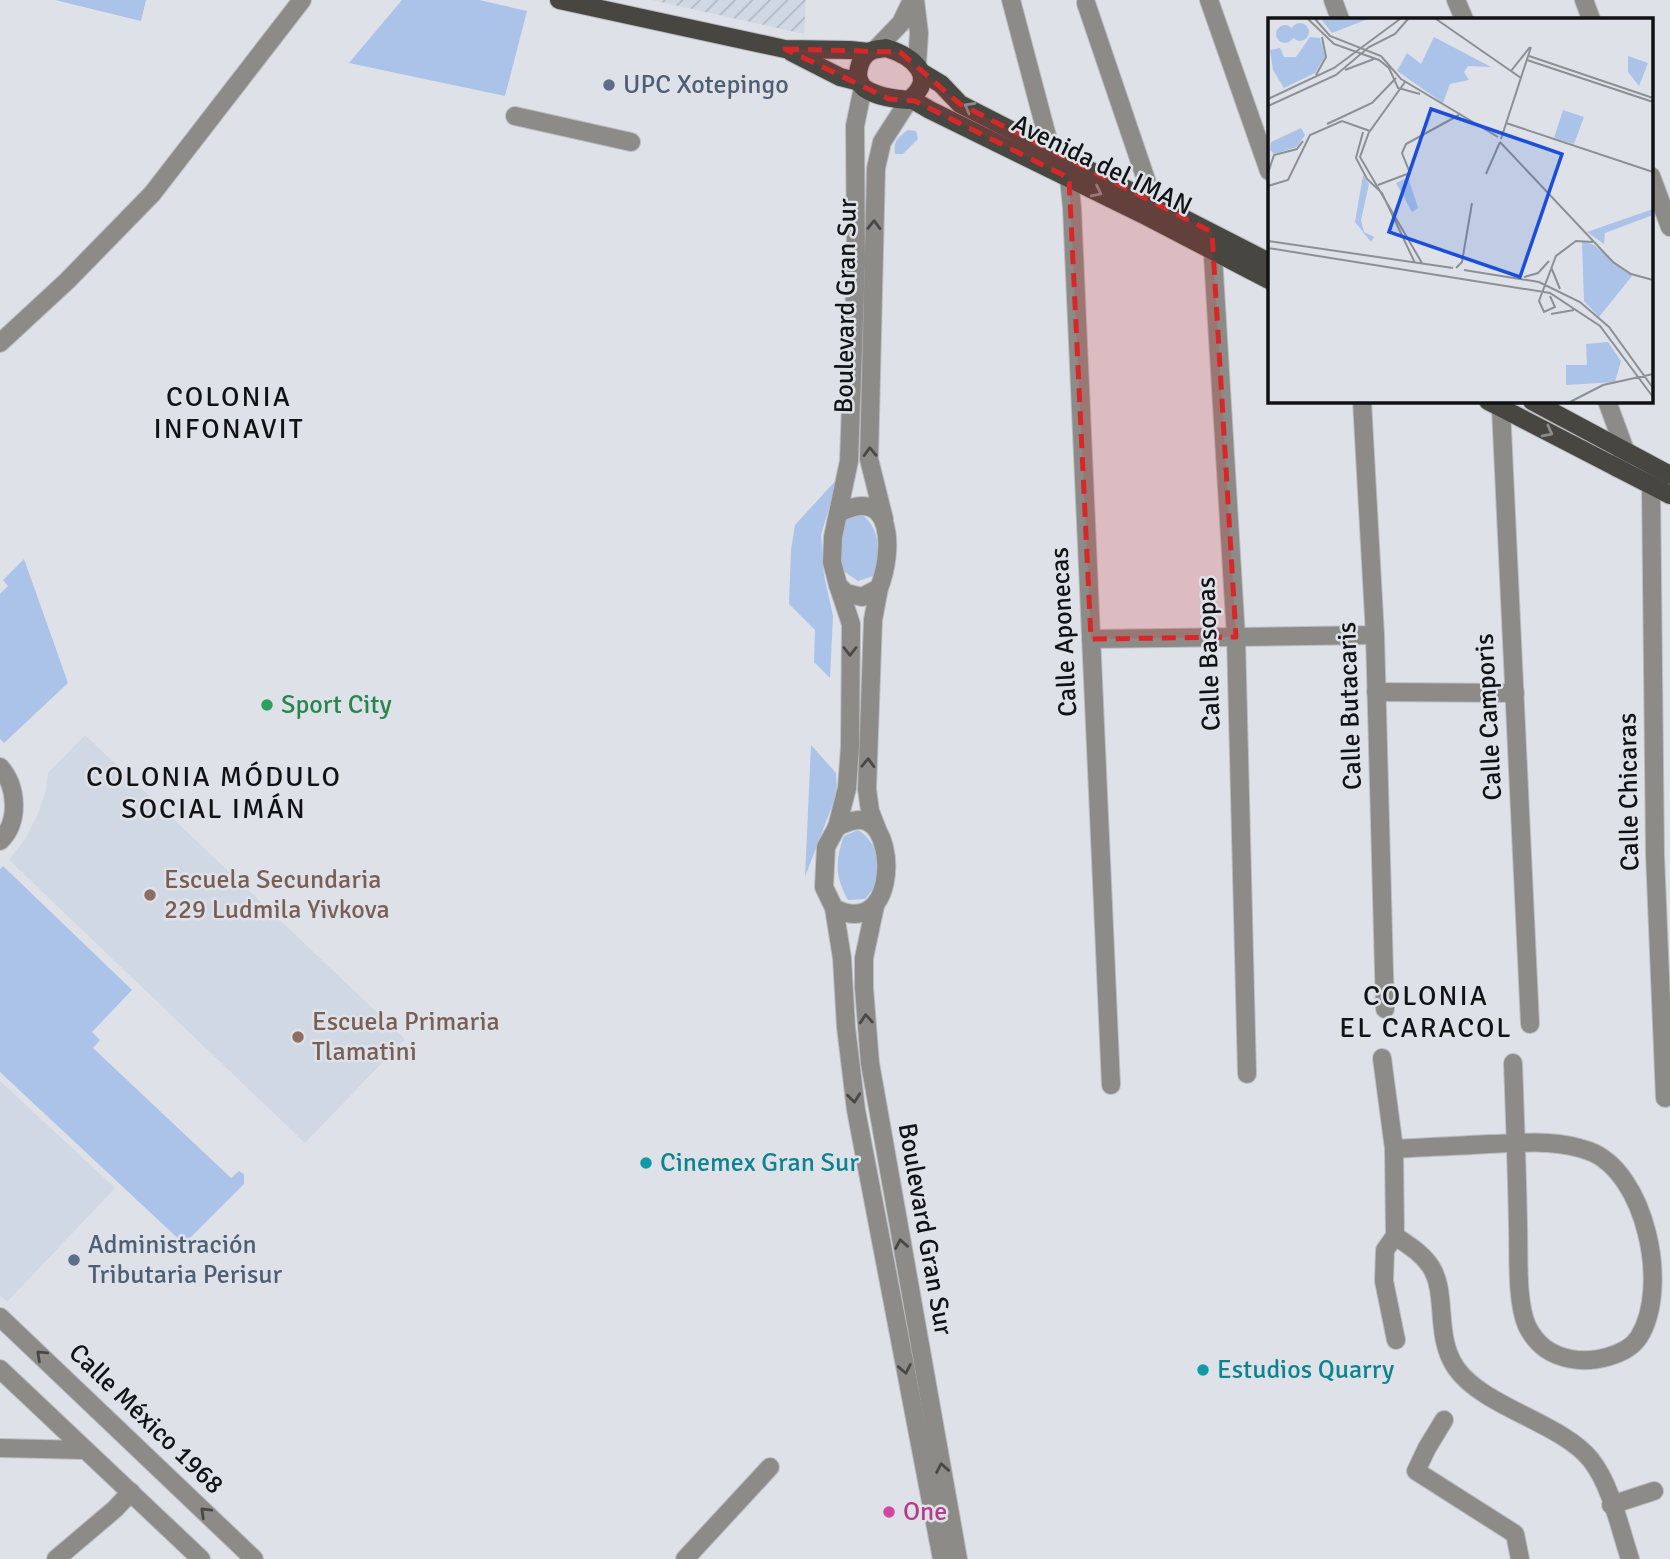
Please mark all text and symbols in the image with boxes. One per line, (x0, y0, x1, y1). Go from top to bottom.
inset map (1268, 18, 1652, 402)
place label: UPC Xotepingo (623, 69, 789, 101)
marker: UPC Xotepingo (601, 77, 617, 93)
one-way arrow (964, 102, 976, 115)
street label: Avenida del IMAN (1007, 108, 1197, 222)
one-way arrow (1090, 183, 1102, 197)
street label: Boulevard Gran Sur (828, 198, 864, 414)
one-way arrow (867, 219, 882, 230)
district label: COLONIA INFONAVIT (154, 380, 304, 446)
one-way arrow (1541, 424, 1553, 438)
one-way arrow (862, 446, 877, 457)
street label: Calle Aponecas (1044, 547, 1084, 717)
street label: Calle Basopas (1190, 576, 1228, 732)
street label: Calle Butacaris (1331, 621, 1369, 791)
street label: Calle Camporis (1469, 633, 1509, 801)
one-way arrow (843, 646, 858, 657)
place label: Sport City (281, 689, 392, 721)
marker: Sport City (259, 697, 275, 713)
street label: Calle Chicaras (1612, 713, 1646, 871)
one-way arrow (860, 757, 875, 768)
district label: COLONIA MÓDULO SOCIAL IMÁN (86, 760, 342, 826)
place label: Escuela Secundaria 229 Ludmila Yivkova (164, 864, 390, 926)
marker: Escuela Secundaria 229 Ludmila Yivkova (142, 887, 158, 903)
district label: COLONIA EL CARACOL (1339, 979, 1513, 1045)
place label: Escuela Primaria Tlamatini (312, 1006, 500, 1068)
one-way arrow (858, 1014, 873, 1025)
marker: Escuela Primaria Tlamatini (290, 1029, 306, 1045)
one-way arrow (847, 1092, 862, 1103)
street label: Boulevard Gran Sur (891, 1120, 959, 1338)
place label: Cinemex Gran Sur (660, 1147, 859, 1179)
marker: Cinemex Gran Sur (638, 1155, 654, 1171)
place label: Administración Tributaria Perisur (88, 1229, 282, 1291)
one-way arrow (894, 1238, 909, 1250)
marker: Administración Tributaria Perisur (66, 1252, 82, 1268)
street label: Calle México 1968 (62, 1337, 230, 1501)
one-way arrow (36, 1350, 49, 1363)
place label: Estudios Quarry (1217, 1354, 1394, 1386)
marker: Estudios Quarry (1195, 1362, 1211, 1378)
one-way arrow (897, 1363, 912, 1375)
one-way arrow (935, 1462, 950, 1474)
place label: One (903, 1496, 947, 1528)
marker: One (881, 1504, 897, 1520)
one-way arrow (200, 1507, 213, 1520)

